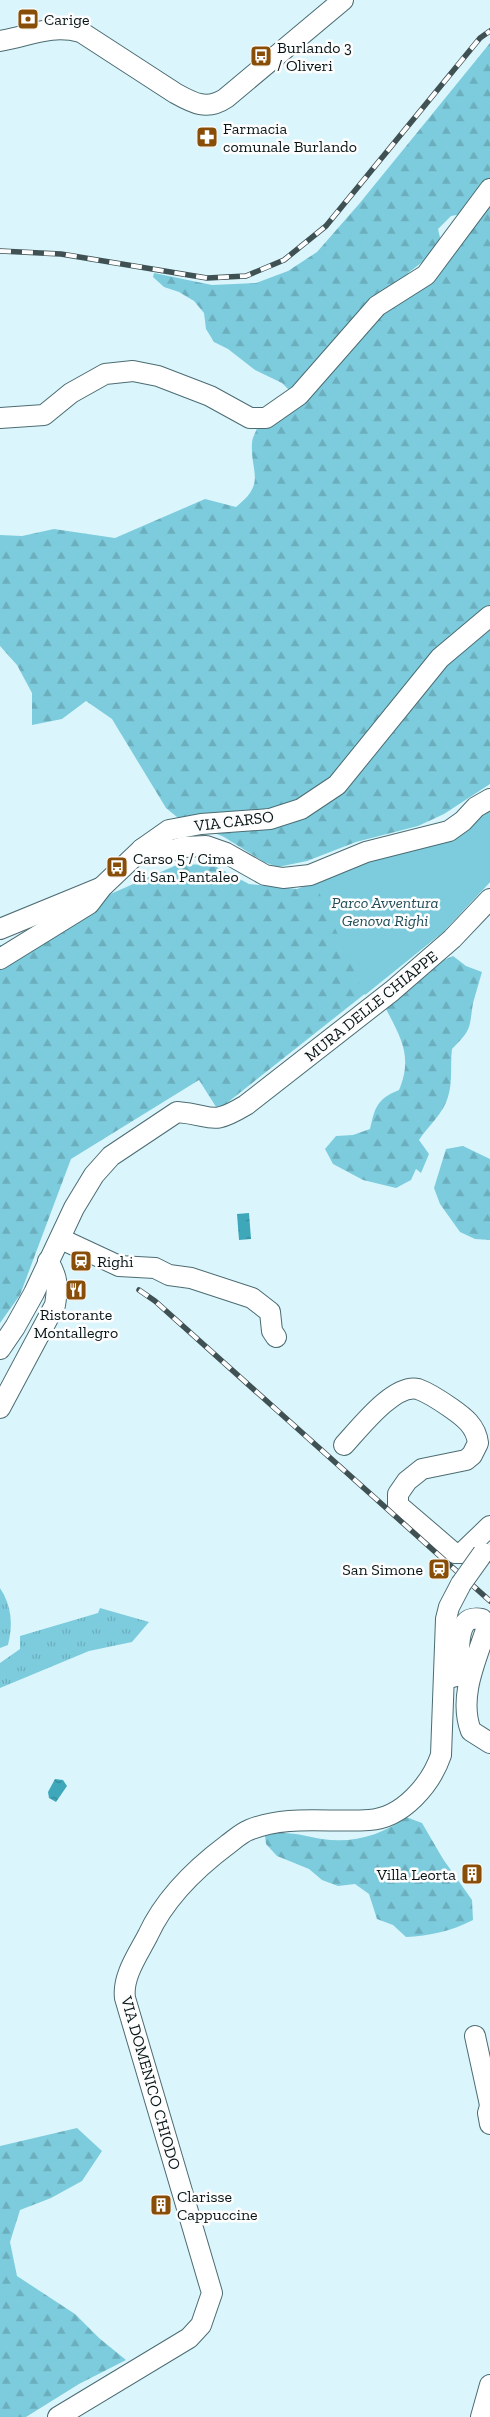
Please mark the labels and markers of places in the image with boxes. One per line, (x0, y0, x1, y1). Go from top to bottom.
bank icon: Carige (16, 7, 40, 31)
place label: Carige (44, 10, 90, 29)
place label: Burlando 3 / Oliveri (277, 38, 352, 75)
bus stop icon: Burlando 3 / Oliveri (249, 44, 273, 68)
place label: Farmacia comunale Burlando (223, 119, 357, 156)
pharmacy icon: Farmacia comunale Burlando (195, 125, 219, 149)
place label: Carso 5 / Cima di San Pantaleo (133, 849, 239, 886)
bus stop icon: Carso 5 / Cima di San Pantaleo (105, 855, 129, 879)
station icon: Righi (69, 1249, 93, 1273)
place label: Righi (97, 1252, 134, 1271)
restaurant icon: Ristorante Montallegro (64, 1278, 88, 1302)
place label: Ristorante Montallegro (34, 1305, 118, 1342)
station icon: San Simone (427, 1557, 451, 1581)
place label: San Simone (342, 1560, 423, 1579)
building icon: Villa Leorta (460, 1862, 484, 1886)
place label: Villa Leorta (376, 1865, 456, 1884)
place label: Clarisse Cappuccine (177, 2187, 258, 2224)
building icon: Clarisse Cappuccine (149, 2193, 173, 2217)

